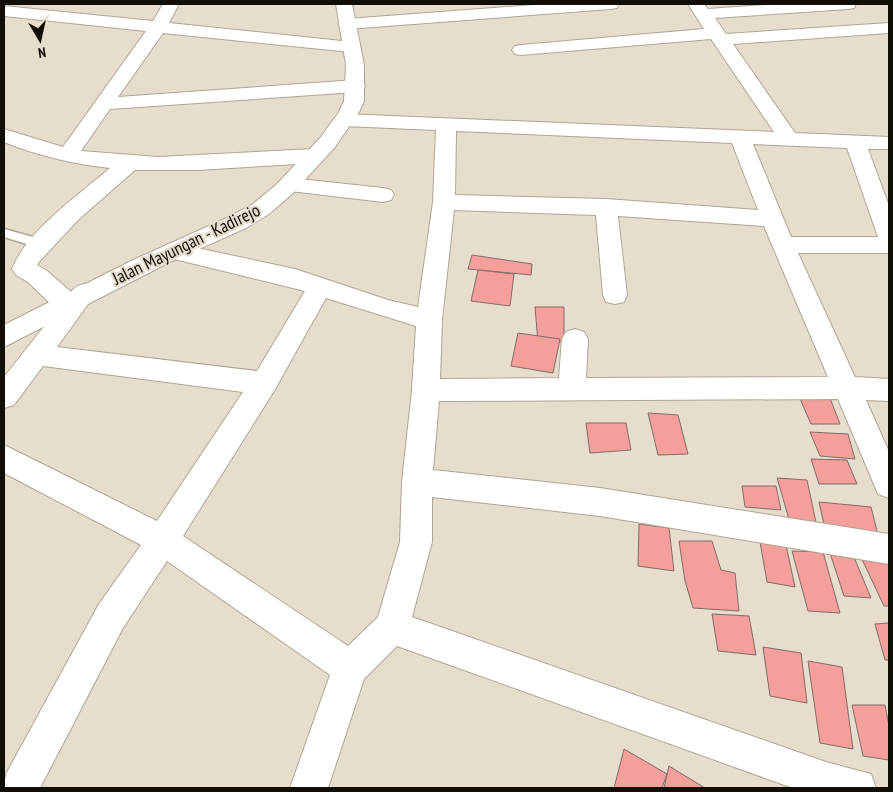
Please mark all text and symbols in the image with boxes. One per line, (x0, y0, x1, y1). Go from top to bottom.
north arrow (15, 15, 65, 65)
text: N (37, 43, 47, 62)
street label: Jalan Mayungan - Kadirejo (107, 198, 264, 290)

